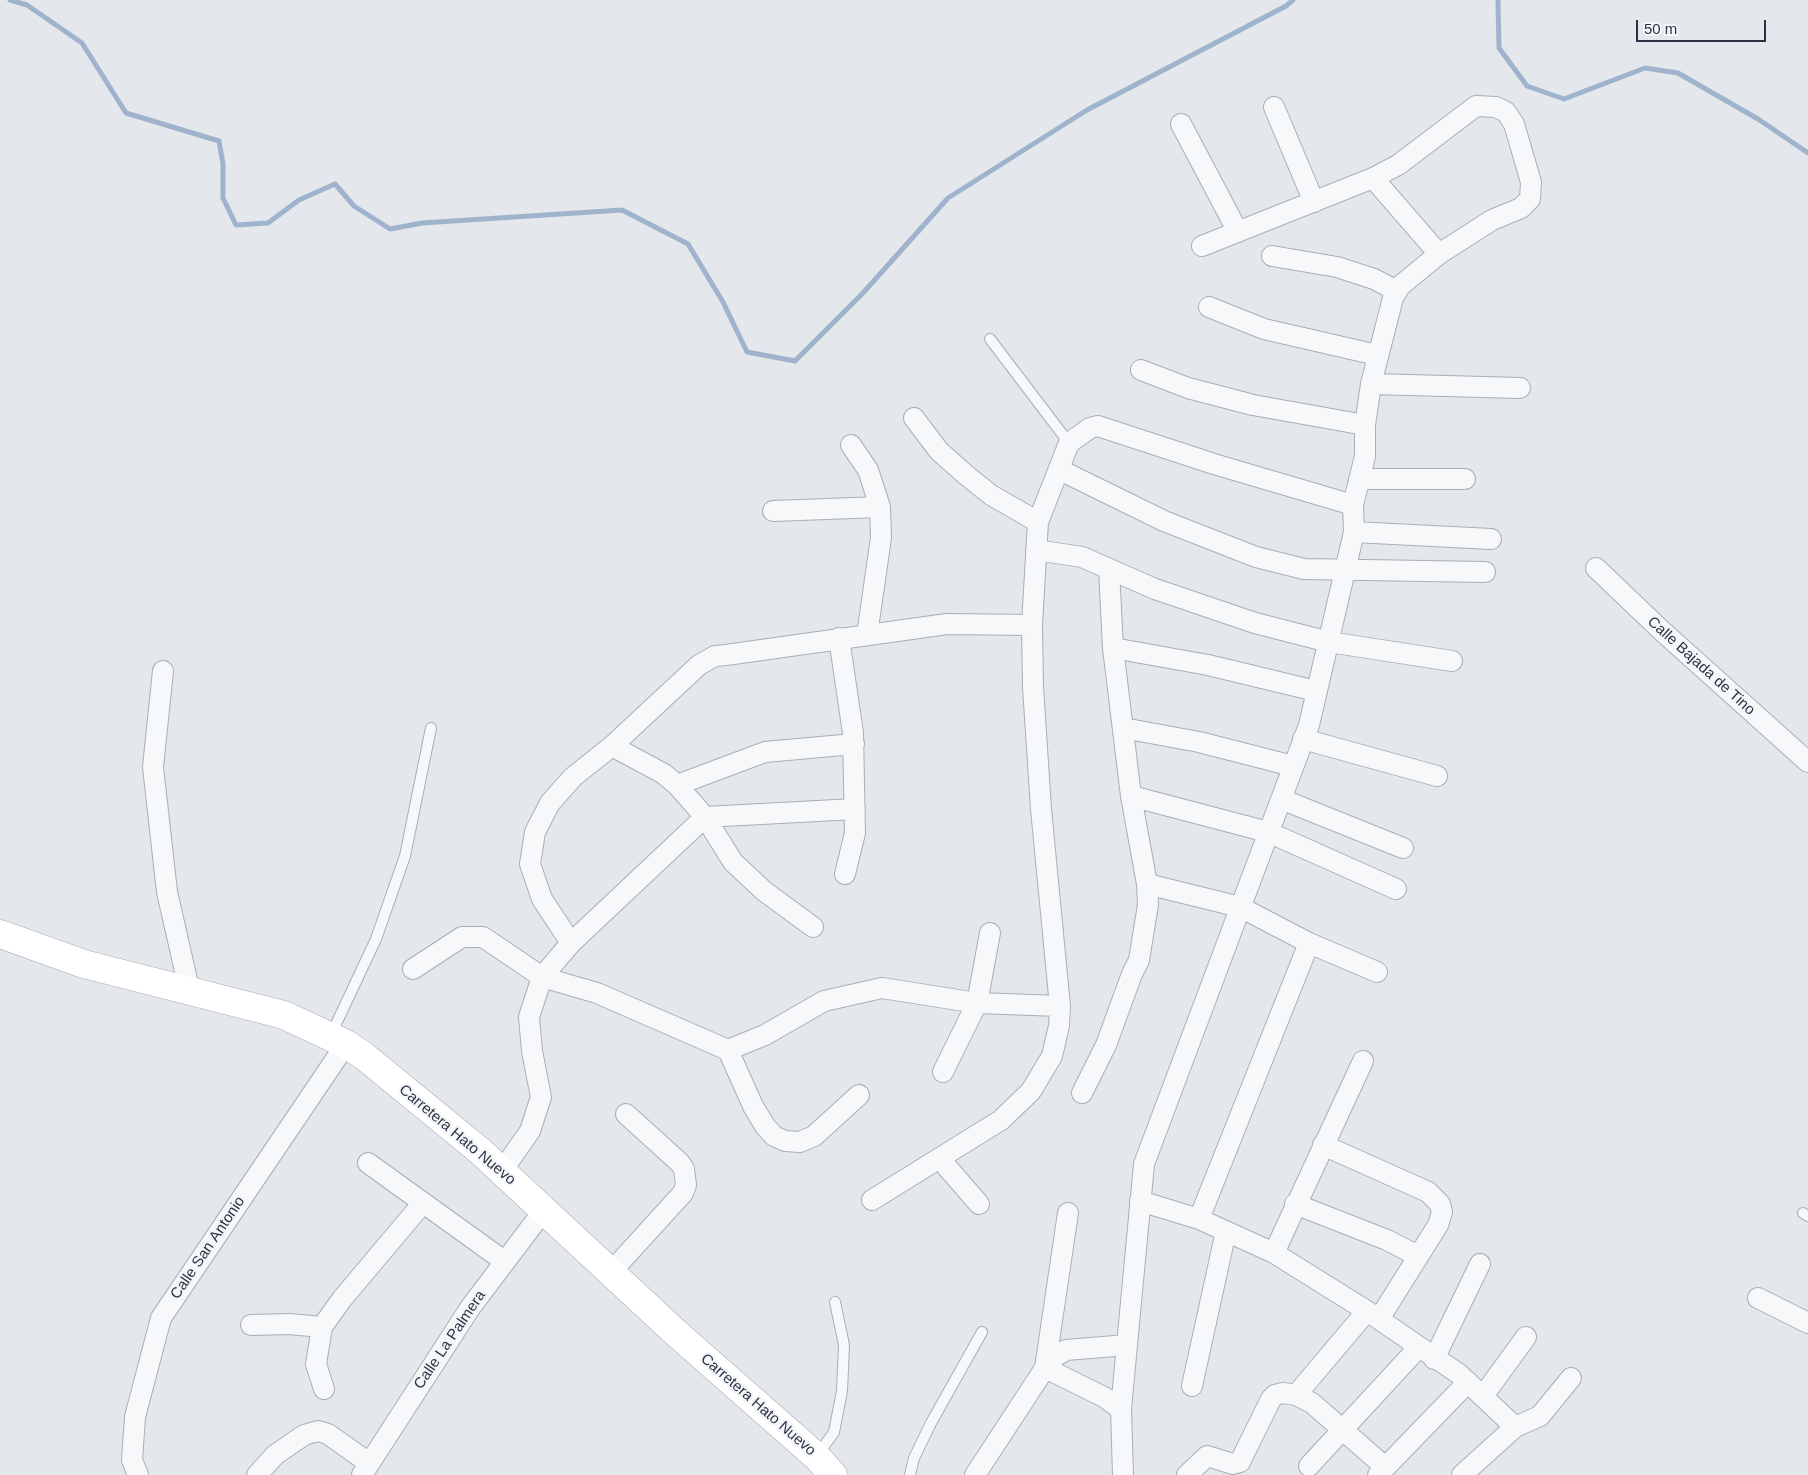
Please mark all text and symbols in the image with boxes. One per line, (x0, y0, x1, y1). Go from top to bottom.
scale bar (1638, 10, 1768, 42)
text: 50 m (1644, 20, 1677, 37)
street label: Calle Bajada de Tino (1643, 613, 1759, 719)
street label: Carretera Hato Nuevo (395, 1081, 519, 1189)
street label: Calle San Antonio (167, 1193, 249, 1303)
street label: Calle La Palmera (410, 1287, 490, 1393)
street label: Carretera Hato Nuevo (697, 1350, 819, 1460)

